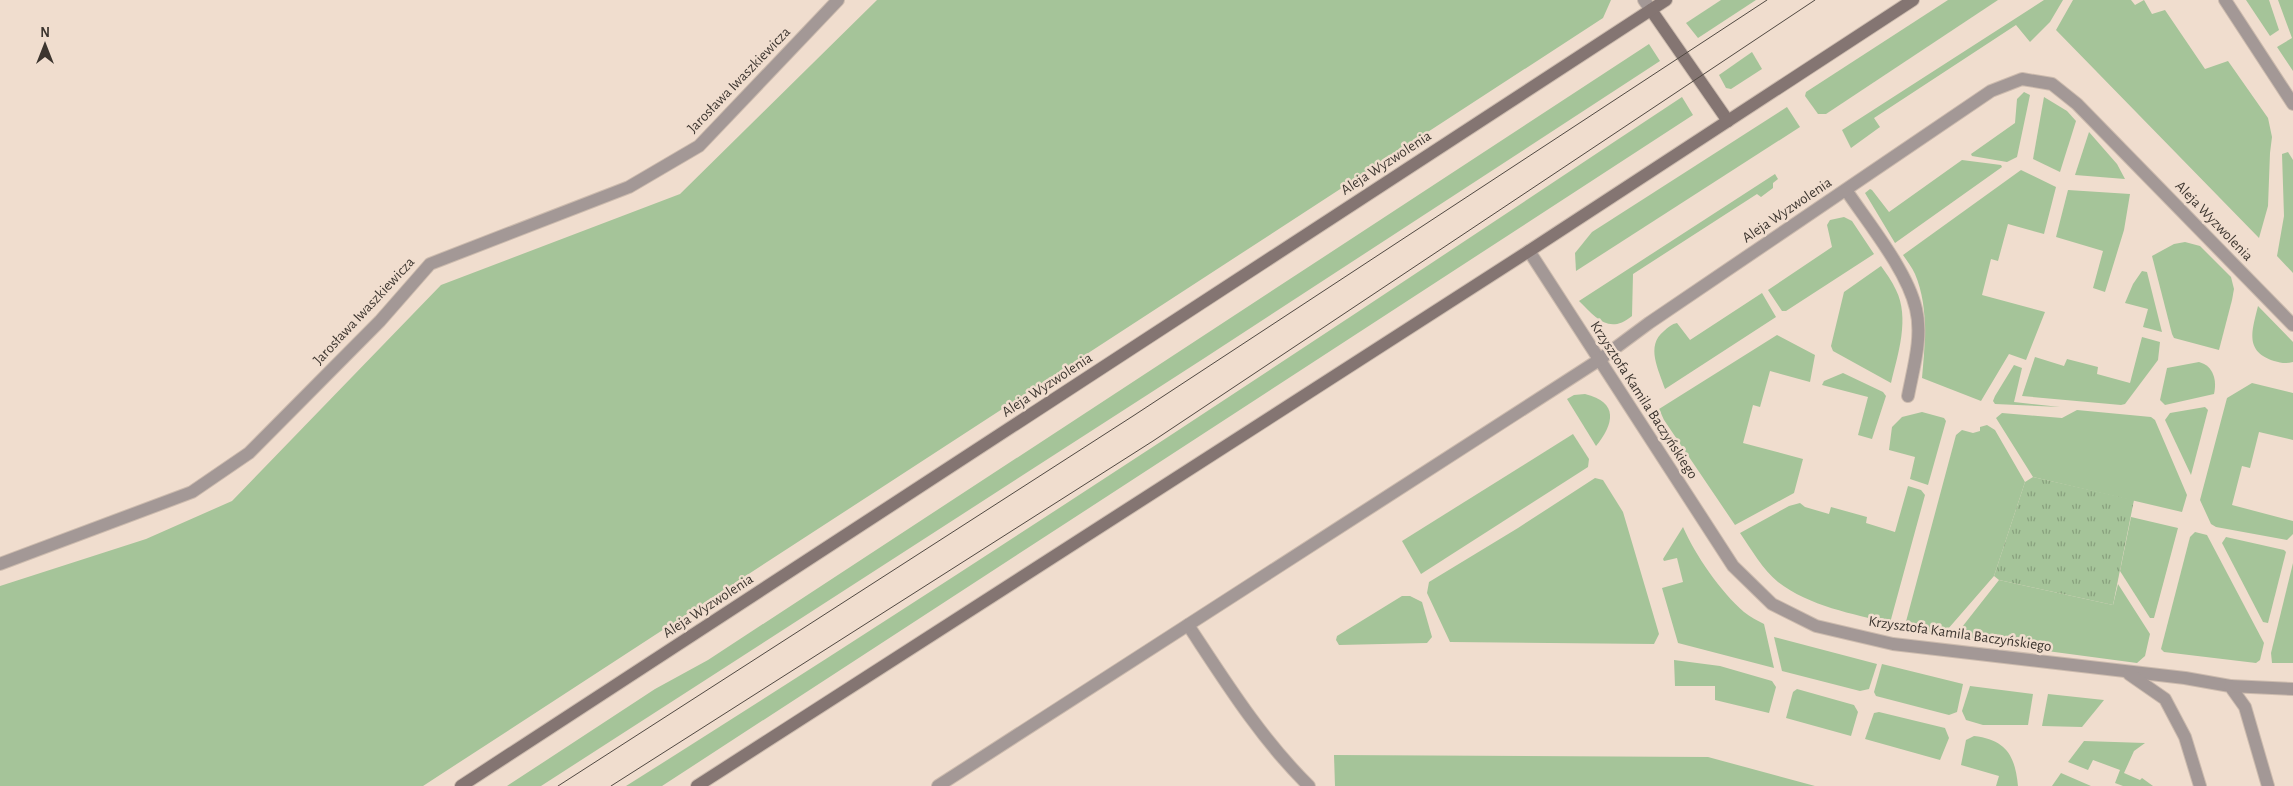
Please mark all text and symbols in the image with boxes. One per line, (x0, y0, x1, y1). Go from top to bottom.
north arrow (20, 20, 70, 70)
street label: Jarosława Iwaszkiewicza (685, 24, 793, 136)
text: N (40, 26, 50, 40)
street label: Aleja Wyzwolenia (1338, 128, 1434, 198)
street label: Aleja Wyzwolenia (1739, 175, 1835, 245)
street label: Aleja Wyzwolenia (2172, 178, 2256, 264)
street label: Jarosława Iwaszkiewicza (310, 254, 418, 368)
street label: Krzysztofa Kamila Baczyńskiego (1587, 318, 1701, 482)
street label: Aleja Wyzwolenia (999, 350, 1095, 420)
street label: Aleja Wyzwolenia (660, 571, 756, 641)
street label: Krzysztofa Kamila Baczyńskiego (1867, 614, 2053, 654)

